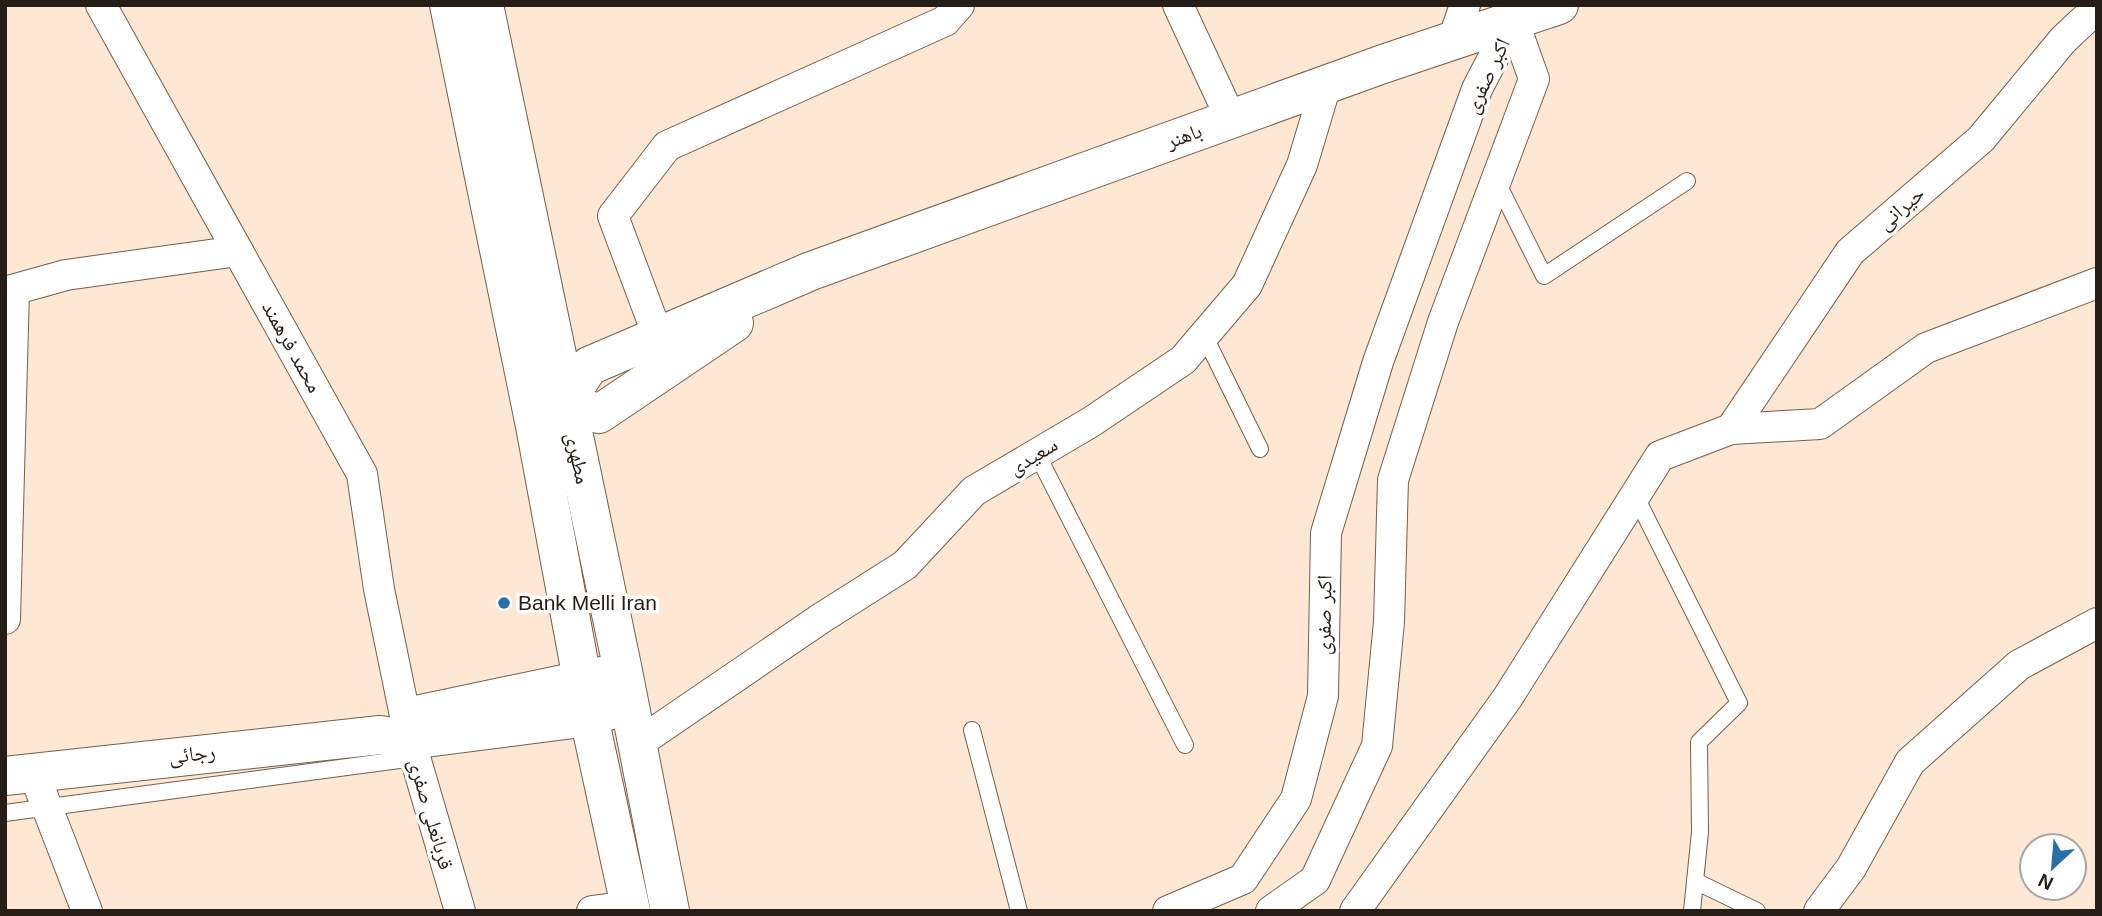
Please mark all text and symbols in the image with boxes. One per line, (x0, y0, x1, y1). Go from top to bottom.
street label: اکبر صفری (1459, 35, 1515, 117)
street label: باهنر (1162, 119, 1205, 154)
street label: حیرانی (1873, 181, 1930, 236)
street label: محمد فرهمند (258, 297, 327, 396)
street label: مطهری (561, 430, 595, 486)
street label: سعیدی (1004, 432, 1062, 480)
street label: اکبر صفری (1311, 575, 1337, 655)
place label: Bank Melli Iran (518, 591, 657, 614)
marker: Bank Melli Iran (496, 595, 512, 611)
street label: رجائی (167, 740, 217, 769)
street label: قربانعلی صفری (403, 756, 458, 873)
north arrow (2018, 832, 2088, 902)
text: N (2035, 869, 2057, 894)

